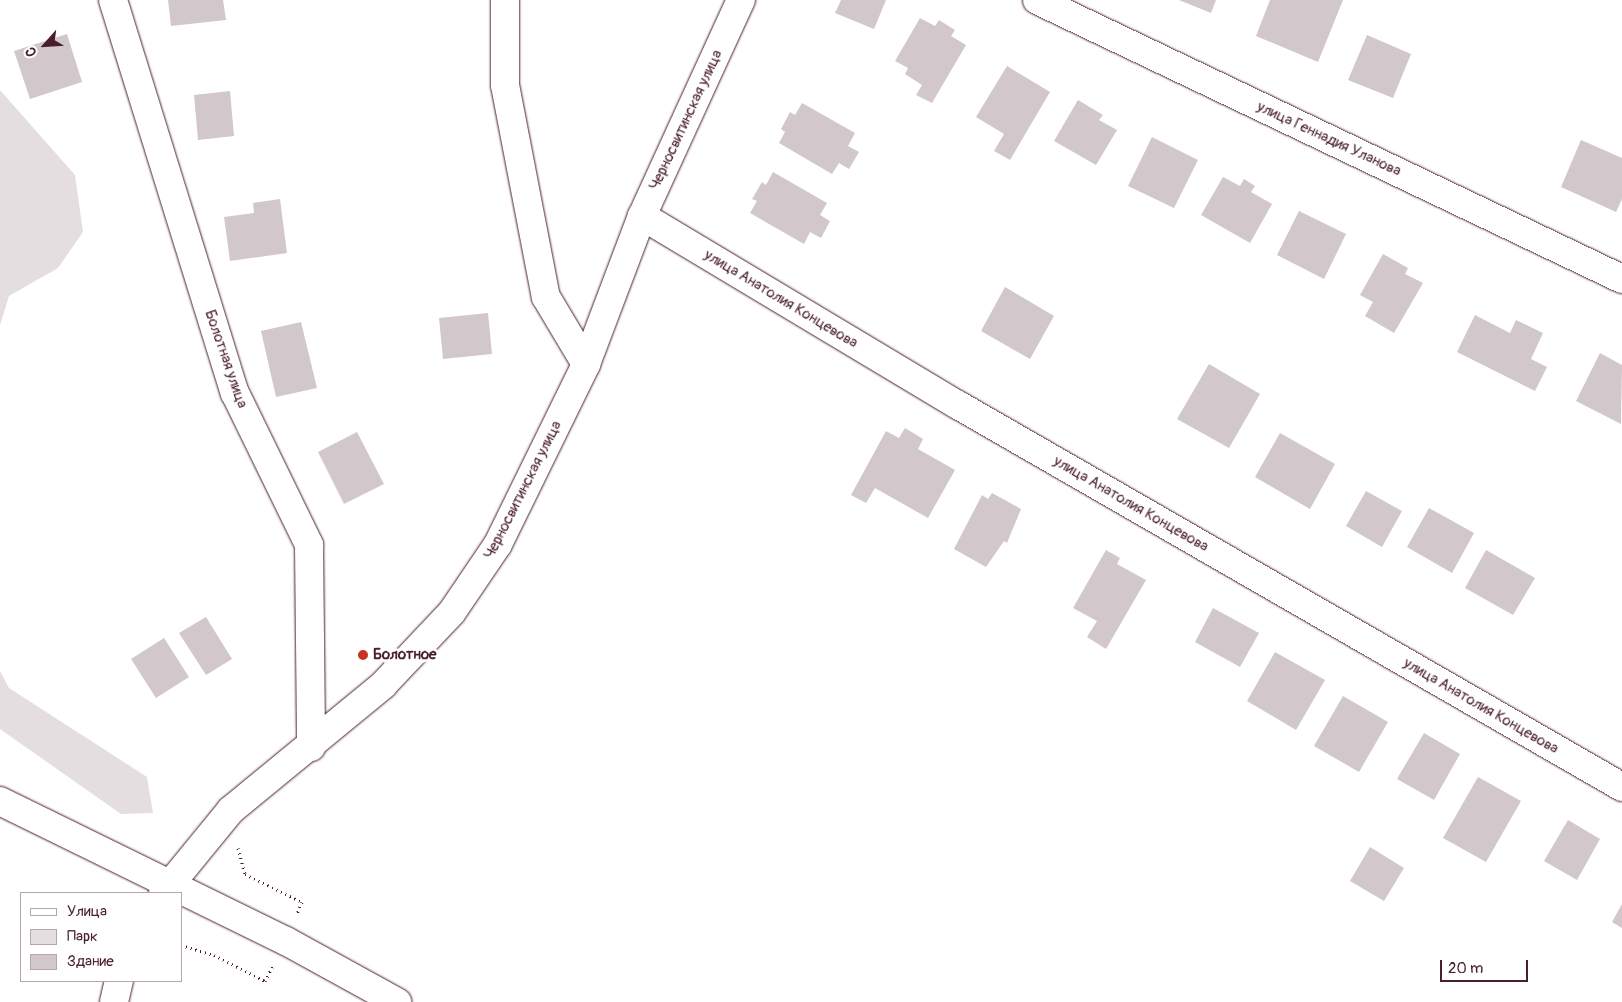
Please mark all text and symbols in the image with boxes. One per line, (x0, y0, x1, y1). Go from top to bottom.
north arrow (20, 20, 70, 70)
text: С (22, 44, 41, 59)
street label: Черносвитинская улица (646, 47, 726, 193)
street label: улица Геннадия Уланова (1254, 98, 1404, 180)
street label: улица Анатолия Концевова (701, 246, 861, 352)
street label: Болотная улица (201, 308, 251, 410)
street label: Черносвитинская улица (480, 418, 566, 562)
street label: улица Анатолия Концевова (1050, 452, 1212, 556)
place label: Болотное (373, 646, 436, 664)
marker: Болотное (357, 649, 369, 661)
street label: улица Анатолия Концевова (1400, 654, 1562, 758)
legend (20, 892, 182, 982)
text: Улица (67, 902, 107, 921)
text: Парк (67, 927, 98, 946)
scale bar (1442, 950, 1530, 982)
text: Здание (67, 952, 114, 971)
text: 20 m (1448, 959, 1483, 978)

